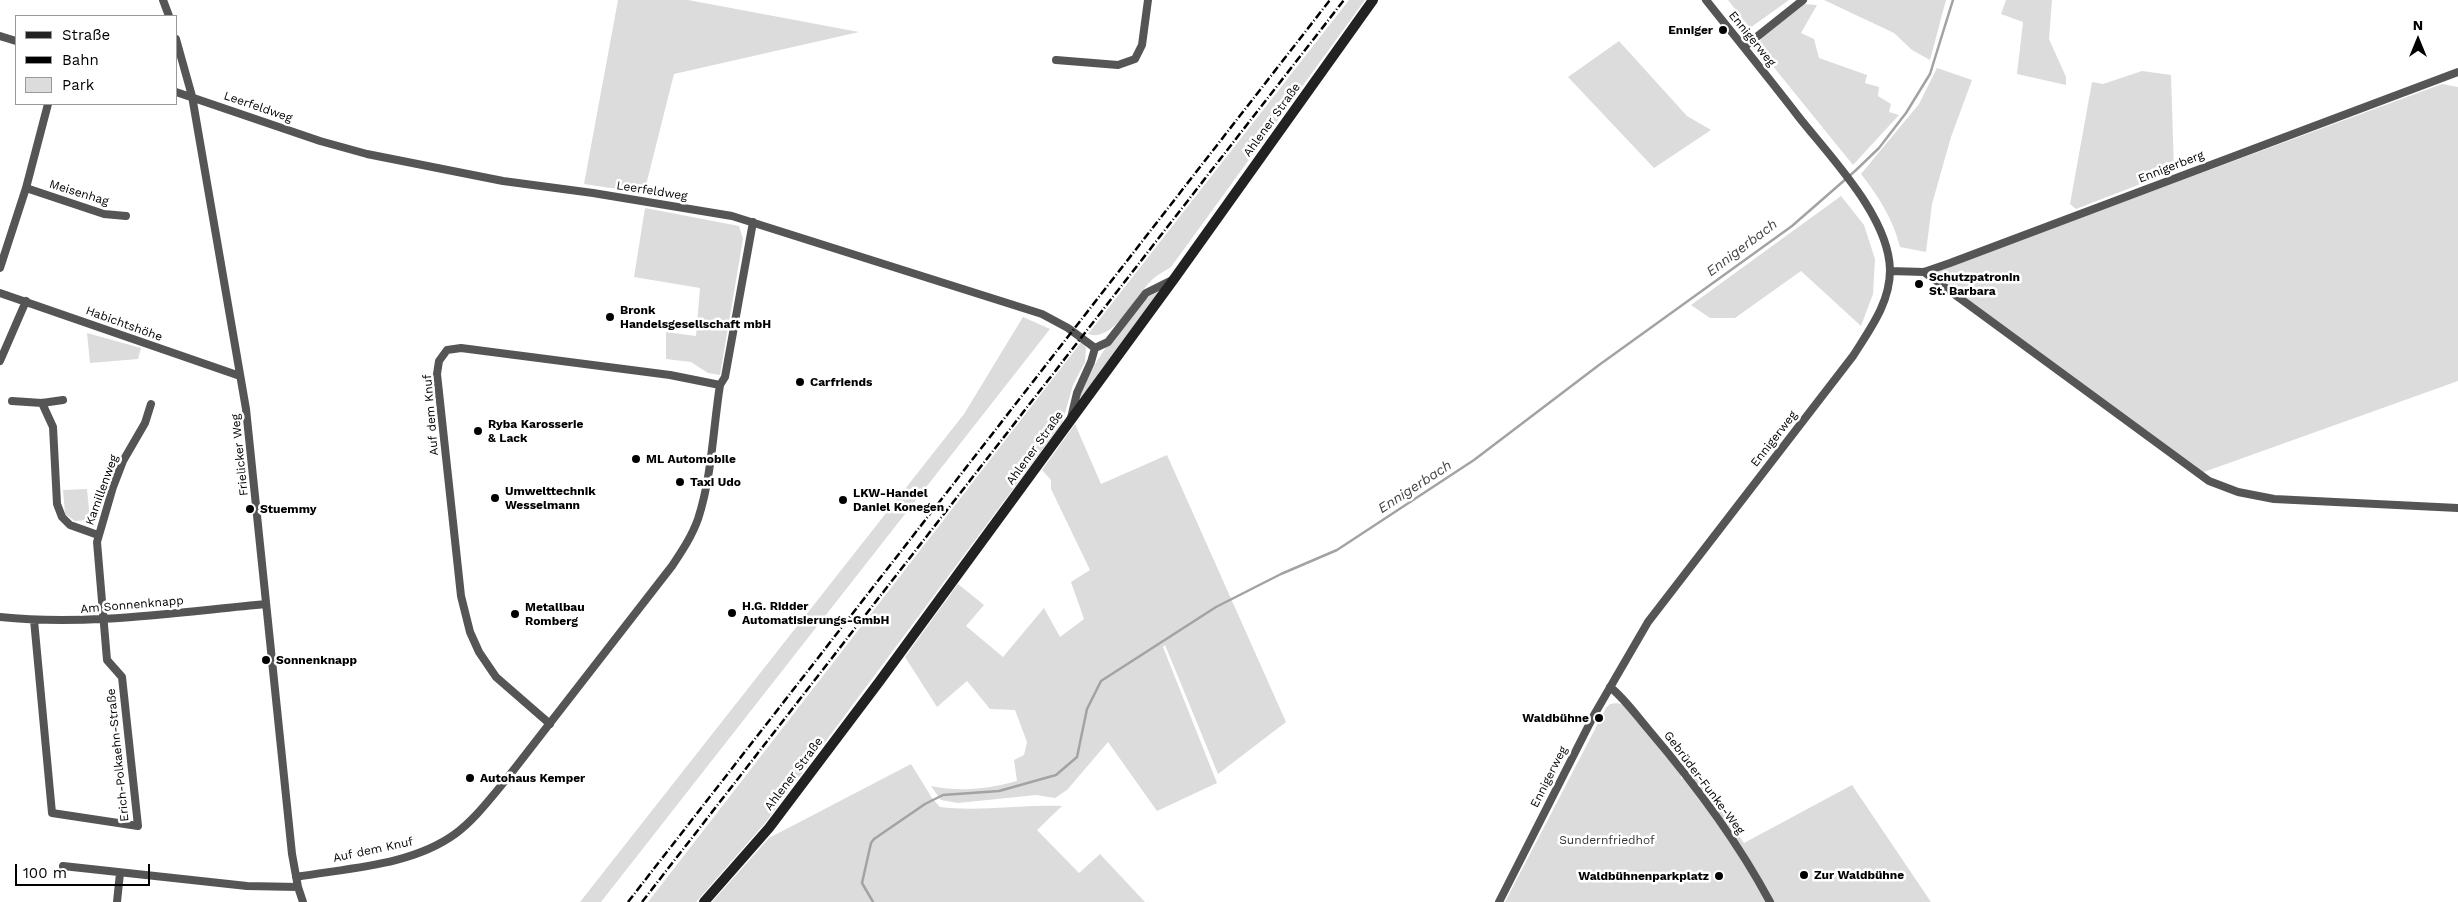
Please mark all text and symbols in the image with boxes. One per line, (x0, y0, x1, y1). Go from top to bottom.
street label: Ennigerweg (1725, 8, 1779, 70)
legend (15, 15, 178, 105)
north arrow (2393, 15, 2443, 65)
text: N (2413, 17, 2423, 33)
place label: Enniger (1668, 23, 1713, 37)
marker: Enniger (1717, 24, 1729, 36)
text: Straße (62, 26, 110, 44)
text: Bahn (62, 51, 99, 69)
text: Park (62, 76, 94, 94)
street label: Ahlener Straße (1240, 80, 1304, 160)
street label: Leerfeldweg (222, 89, 294, 125)
street label: Ennigerberg (2136, 148, 2206, 186)
street label: Meisenhag (47, 177, 111, 209)
street label: Leerfeldweg (616, 178, 688, 204)
water label: Ennigerbach (1703, 216, 1781, 280)
place label: Schutzpatronin St. Barbara (1929, 270, 2020, 298)
marker: Schutzpatronin St. Barbara (1913, 278, 1925, 290)
street label: Habichtshöhe (84, 303, 164, 345)
place label: Bronk Handelsgesellschaft mbH (620, 303, 771, 331)
marker: Bronk Handelsgesellschaft mbH (604, 311, 616, 323)
street label: Auf dem Knuf (420, 374, 442, 456)
place label: Carfriends (810, 375, 872, 389)
marker: Carfriends (794, 376, 806, 388)
street label: Ahlener Straße (1003, 408, 1067, 488)
street label: Ennigerweg (1748, 408, 1800, 470)
street label: Frielicker Weg (229, 413, 251, 497)
place label: Ryba Karosserie & Lack (488, 417, 583, 445)
marker: Ryba Karosserie & Lack (472, 425, 484, 437)
place label: ML Automobile (646, 452, 736, 466)
street label: Kamillenweg (83, 453, 121, 527)
marker: ML Automobile (630, 453, 642, 465)
water label: Ennigerbach (1375, 457, 1455, 517)
place label: Taxi Udo (690, 475, 741, 489)
marker: Taxi Udo (674, 476, 686, 488)
place label: Umwelttechnik Wesselmann (505, 484, 596, 512)
place label: LKW-Handel Daniel Konegen (853, 486, 944, 514)
marker: Umwelttechnik Wesselmann (489, 492, 501, 504)
marker: LKW-Handel Daniel Konegen (837, 494, 849, 506)
place label: Stuemmy (260, 502, 316, 516)
marker: Stuemmy (244, 503, 256, 515)
street label: Am Sonnenknapp (80, 593, 184, 617)
place label: H.G. Ridder Automatisierungs-GmbH (742, 599, 889, 627)
place label: Metallbau Romberg (525, 600, 585, 628)
marker: H.G. Ridder Automatisierungs-GmbH (726, 607, 738, 619)
marker: Metallbau Romberg (509, 608, 521, 620)
place label: Sonnenknapp (276, 653, 357, 667)
marker: Sonnenknapp (260, 654, 272, 666)
street label: Erich-Polkaehn-Straße (104, 688, 132, 822)
place label: Waldbühne (1522, 711, 1589, 725)
marker: Waldbühne (1593, 712, 1605, 724)
street label: Gebrüder-Funke-Weg (1661, 729, 1747, 837)
street label: Ahlener Straße (762, 735, 826, 813)
street label: Ennigerweg (1527, 744, 1571, 810)
place label: Autohaus Kemper (480, 771, 585, 785)
marker: Autohaus Kemper (464, 772, 476, 784)
park label: Sundernfriedhof (1559, 833, 1655, 847)
street label: Auf dem Knuf (332, 834, 414, 866)
scale bar (18, 854, 152, 886)
text: 100 m (23, 864, 67, 882)
place label: Zur Waldbühne (1814, 868, 1904, 882)
place label: Waldbühnenparkplatz (1578, 869, 1709, 883)
marker: Zur Waldbühne (1798, 869, 1810, 881)
marker: Waldbühnenparkplatz (1713, 870, 1725, 882)

